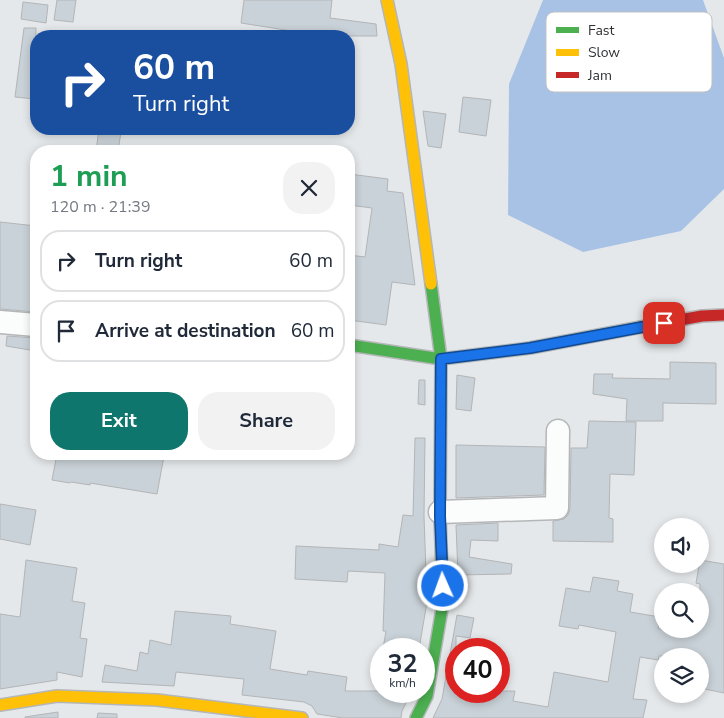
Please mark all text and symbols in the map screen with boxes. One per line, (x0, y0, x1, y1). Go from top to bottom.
legend (546, 12, 712, 92)
text: Fast (588, 21, 614, 40)
text: Slow (588, 43, 620, 62)
text: 60 m (133, 44, 215, 91)
icon: right (50, 50, 115, 115)
text: Jam (587, 66, 612, 85)
text: Turn right (133, 89, 229, 119)
text: 1 min (50, 156, 128, 197)
button: close (283, 162, 335, 214)
text: 120 m · 21:39 (50, 196, 151, 218)
icon: right (52, 247, 80, 275)
text: Turn right (95, 248, 182, 274)
text: 60 m (289, 248, 333, 274)
pin (643, 302, 685, 344)
icon: arrive (650, 309, 678, 337)
icon: arrive (52, 317, 80, 345)
text: Arrive at destination (95, 318, 276, 344)
text: 60 m (291, 318, 335, 344)
button: Exit (50, 392, 188, 450)
button: Share (198, 392, 335, 450)
map controls (654, 518, 709, 703)
button: sound (654, 518, 709, 573)
position arrow (416, 559, 468, 611)
button: search (654, 583, 709, 638)
speed limit sign: 40 (445, 638, 510, 703)
text: 32 (387, 647, 418, 681)
button: layers (654, 648, 709, 703)
text: km/h (389, 675, 416, 691)

